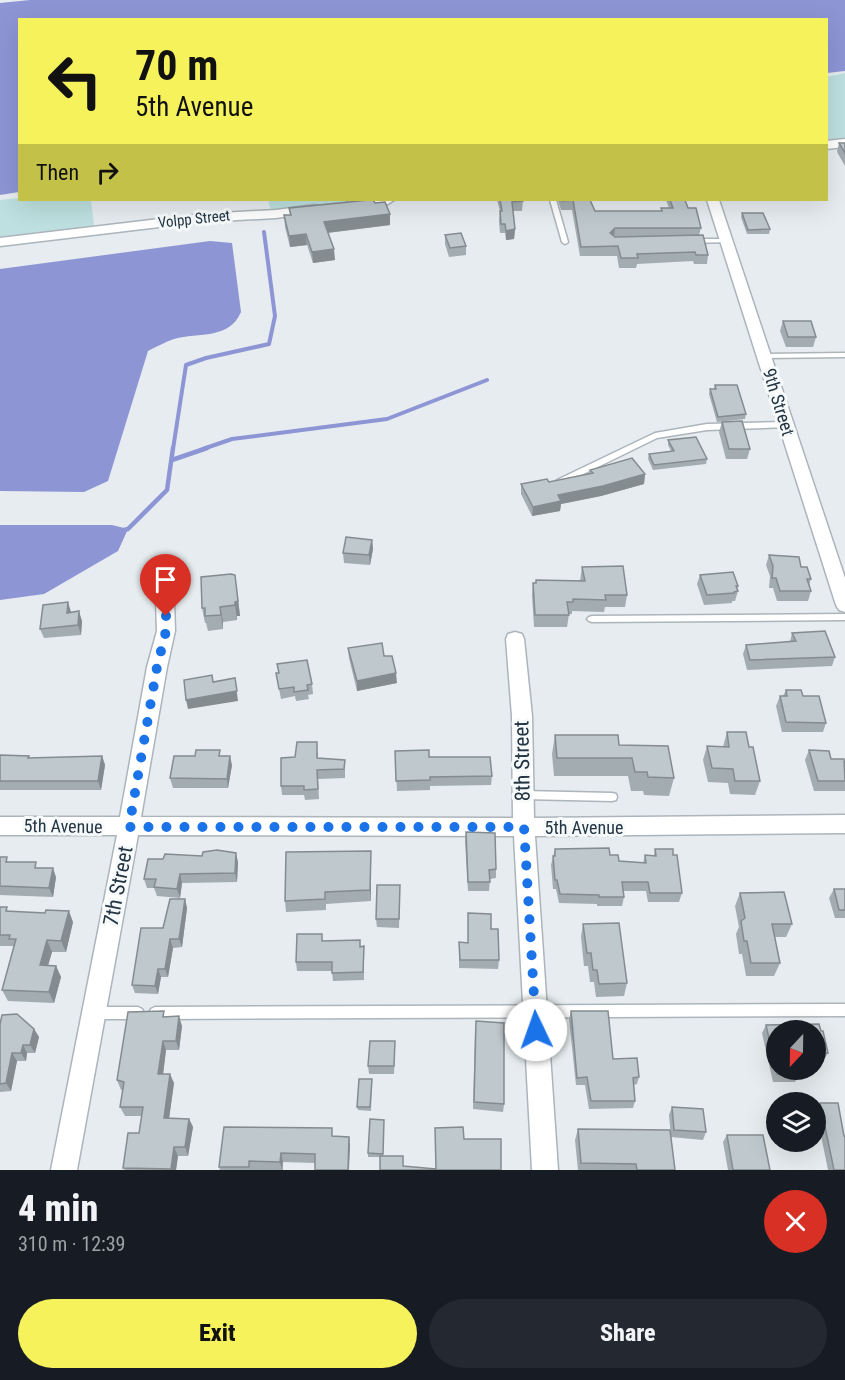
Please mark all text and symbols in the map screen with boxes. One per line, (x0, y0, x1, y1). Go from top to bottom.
text: 70 m (135, 41, 218, 90)
icon: left (36, 42, 114, 120)
text: 5th Avenue (135, 91, 253, 123)
icon: right (91, 156, 124, 189)
text: Then (36, 160, 79, 185)
street label: Volpp Street (157, 206, 231, 232)
street label: 9th Street (759, 366, 799, 438)
pin (140, 554, 191, 616)
icon: arrive (149, 563, 182, 596)
street label: 8th Street (509, 720, 535, 802)
street label: 5th Avenue (23, 815, 103, 837)
street label: 5th Avenue (545, 817, 623, 838)
street label: 7th Street (99, 844, 137, 928)
position arrow (504, 998, 568, 1062)
north arrow (766, 1020, 826, 1080)
map controls (766, 1020, 826, 1152)
button: layers (766, 1092, 826, 1152)
text: 4 min (18, 1188, 98, 1230)
button: close (764, 1190, 827, 1253)
text: 310 m · 12:39 (18, 1232, 125, 1256)
button: Exit (18, 1299, 417, 1368)
button: Share (429, 1299, 827, 1368)

